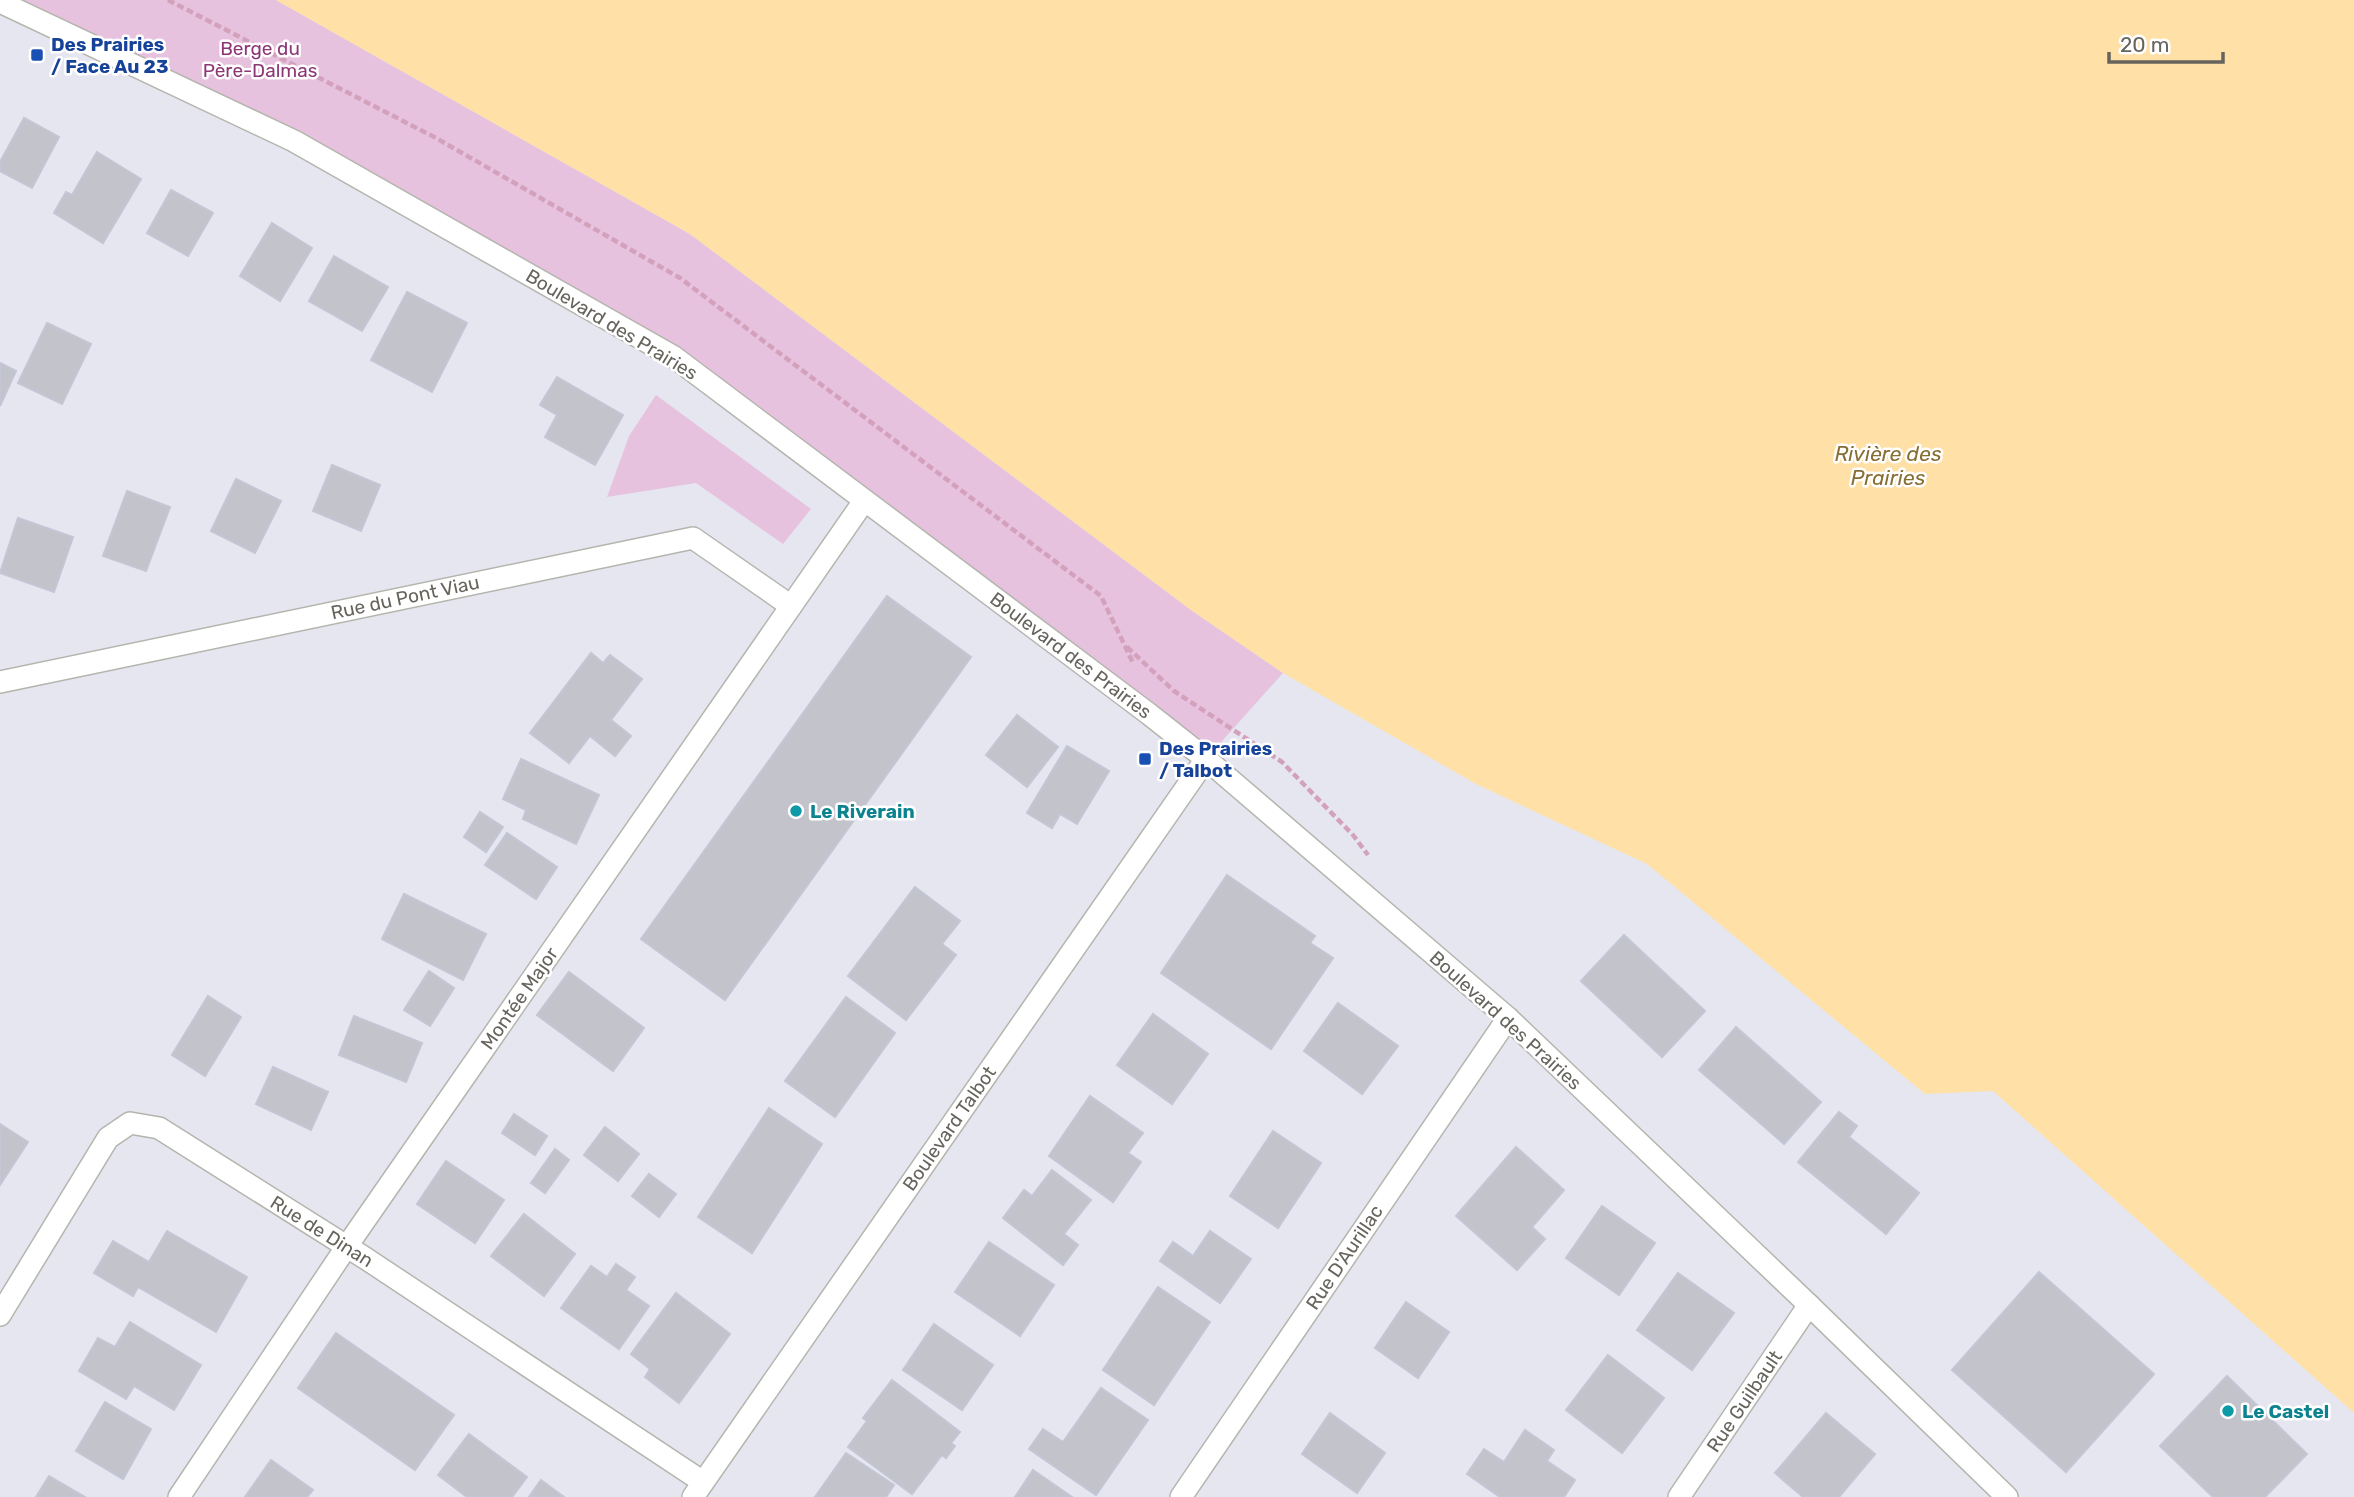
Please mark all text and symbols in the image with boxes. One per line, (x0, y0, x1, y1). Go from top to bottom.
scale bar (2109, 21, 2223, 65)
text: 20 m (2120, 32, 2169, 57)
place label: Des Prairies / Face Au 23 (51, 33, 168, 78)
park label: Berge du Père-Dalmas (203, 37, 317, 82)
marker: Des Prairies / Face Au 23 (29, 47, 45, 63)
street label: Boulevard des Prairies (522, 264, 702, 385)
water label: Rivière des Prairies (1834, 441, 1942, 490)
street label: Rue du Pont Viau (329, 571, 482, 624)
street label: Boulevard des Prairies (985, 587, 1156, 724)
place label: Des Prairies / Talbot (1159, 737, 1272, 782)
marker: Des Prairies / Talbot (1137, 751, 1153, 767)
place label: Le Riverain (810, 800, 915, 823)
marker: Le Riverain (788, 803, 804, 819)
street label: Montée Major (476, 942, 564, 1054)
street label: Boulevard des Prairies (1425, 946, 1586, 1095)
street label: Boulevard Talbot (898, 1061, 1001, 1195)
street label: Rue de Dinan (266, 1191, 377, 1272)
street label: Rue D'Aurillac (1301, 1201, 1388, 1314)
street label: Rue Guilbault (1702, 1345, 1787, 1457)
place label: Le Castel (2242, 1400, 2329, 1423)
marker: Le Castel (2220, 1403, 2236, 1419)

